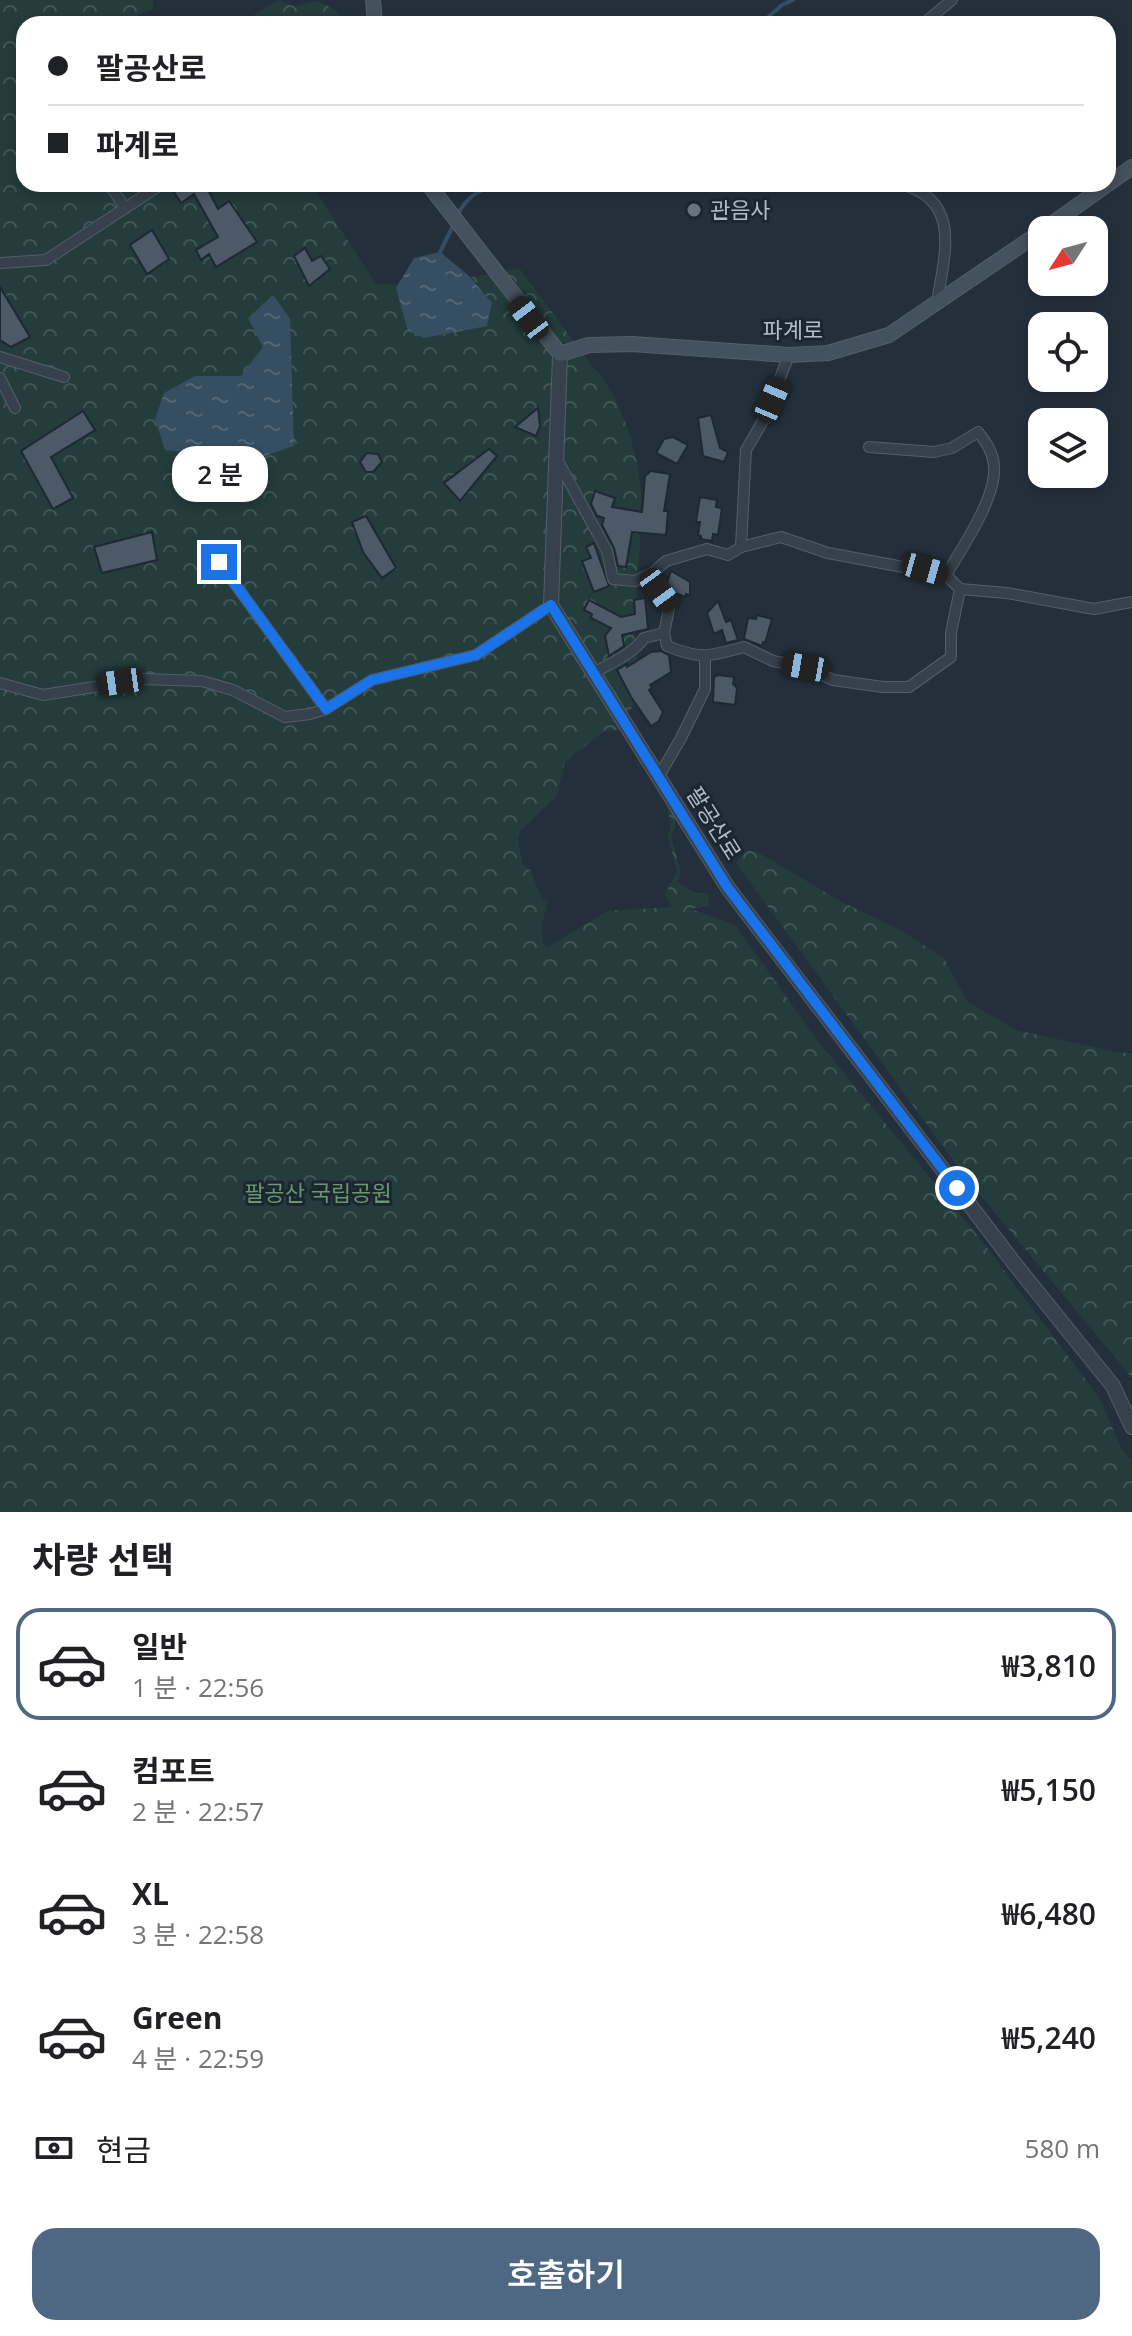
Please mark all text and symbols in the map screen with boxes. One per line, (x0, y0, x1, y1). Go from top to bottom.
text: 팔공산로 (96, 47, 206, 88)
text: 파계로 (96, 124, 179, 165)
place label: 관음사 (710, 194, 771, 224)
marker: 관음사 (685, 201, 703, 219)
north arrow (1028, 216, 1108, 296)
map controls (1028, 216, 1108, 488)
car (505, 292, 553, 344)
button: locate (1028, 312, 1108, 392)
street label: 파계로 (763, 314, 823, 344)
car (752, 373, 792, 427)
button: layers (1028, 408, 1108, 488)
callout: 2 분 (171, 446, 267, 502)
text: 2 분 (197, 456, 243, 492)
route end (201, 544, 237, 580)
car (899, 551, 951, 587)
car (635, 564, 683, 616)
car (779, 651, 831, 683)
car (95, 667, 145, 697)
street label: 팔공산로 (681, 780, 749, 865)
route start (939, 1170, 975, 1206)
park label: 팔공산 국립공원 (244, 1177, 392, 1207)
text: 차량 선택 (32, 1535, 174, 1584)
text: 일반 (132, 1626, 187, 1667)
icon: car (36, 1628, 108, 1700)
text: ₩3,810 (1002, 1645, 1096, 1686)
text: 1 분 · 22:56 (132, 1669, 264, 1705)
text: 컴포트 (132, 1750, 215, 1791)
icon: car (36, 1752, 108, 1824)
text: ₩5,150 (1002, 1769, 1096, 1810)
text: 2 분 · 22:57 (132, 1793, 264, 1829)
text: XL (132, 1873, 169, 1914)
icon: car (36, 1876, 108, 1948)
text: ₩6,480 (1002, 1893, 1096, 1934)
text: 3 분 · 22:58 (132, 1916, 264, 1952)
text: Green (132, 1997, 223, 2038)
icon: car (36, 2000, 108, 2072)
text: ₩5,240 (1002, 2017, 1096, 2058)
text: 4 분 · 22:59 (132, 2040, 264, 2076)
icon: cash (32, 2126, 76, 2170)
text: 현금 (96, 2129, 151, 2170)
text: 580 m (1025, 2130, 1100, 2166)
button: 호출하기 (32, 2228, 1100, 2320)

